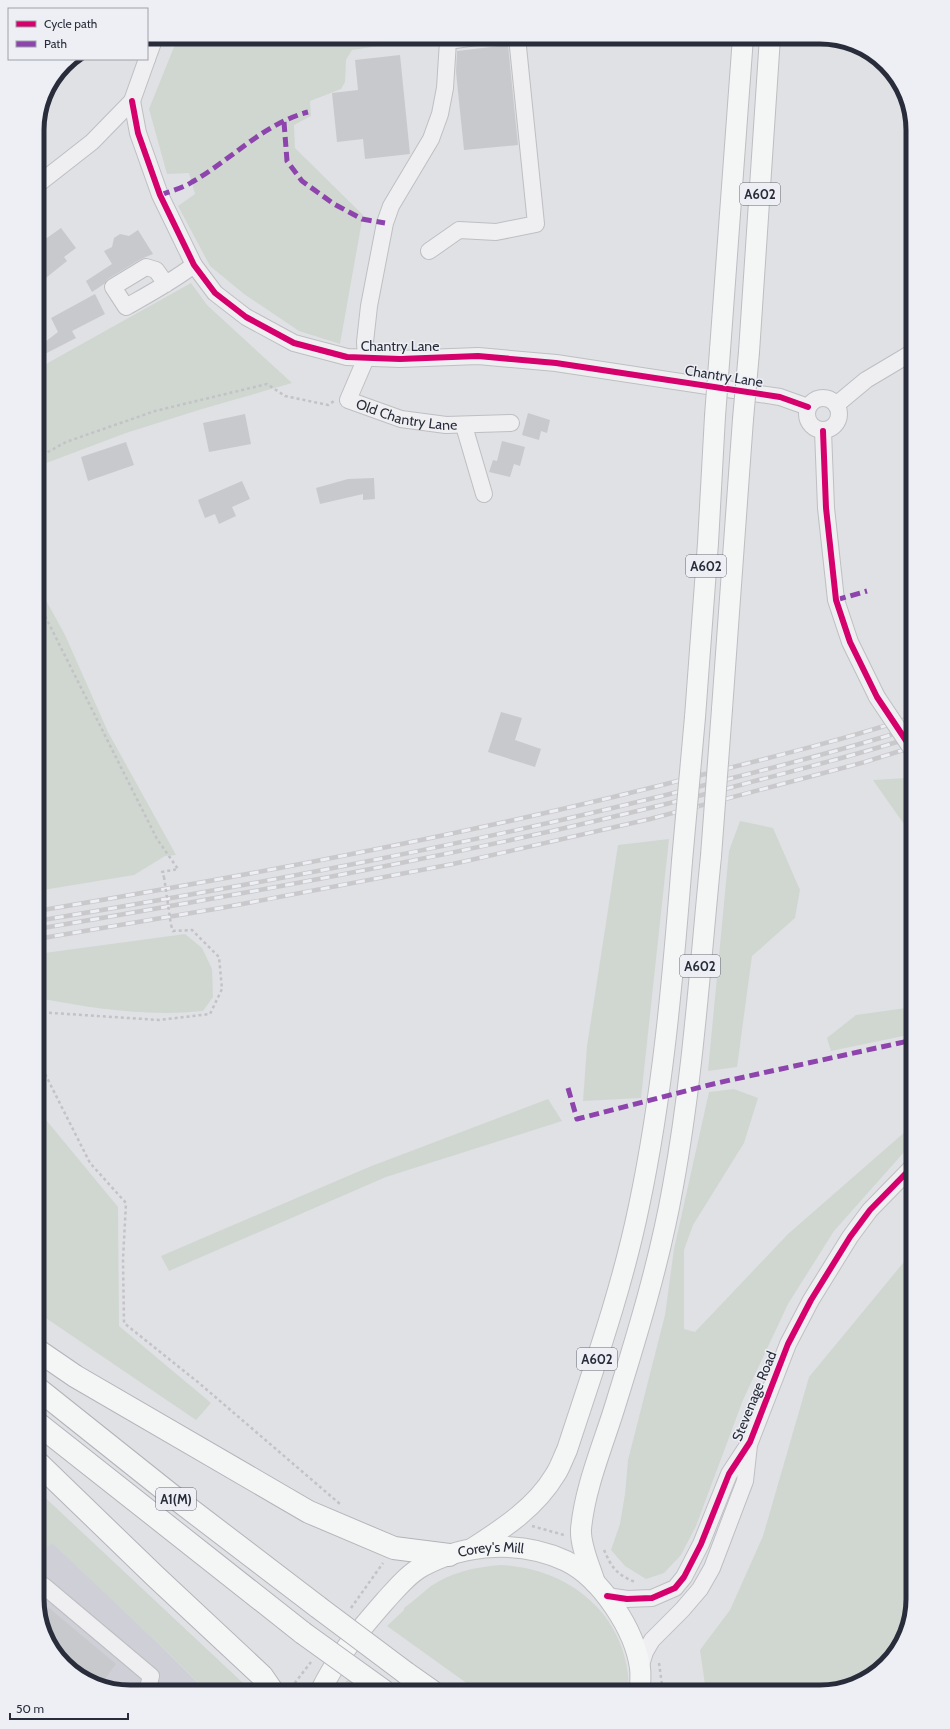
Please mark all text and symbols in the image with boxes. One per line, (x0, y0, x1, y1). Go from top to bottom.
legend (8, 8, 148, 60)
text: Cycle path (44, 16, 97, 31)
text: Path (44, 36, 67, 51)
road number: A602 (740, 183, 780, 205)
street label: Chantry Lane (361, 337, 439, 355)
street label: Chantry Lane (684, 361, 764, 391)
street label: Old Chantry Lane (354, 395, 457, 434)
road number: A602 (686, 555, 726, 577)
road number: A602 (680, 955, 720, 977)
road number: A602 (577, 1348, 617, 1370)
street label: Stevenage Road (728, 1348, 780, 1444)
road number: A1(M) (156, 1488, 196, 1510)
street label: Corey's Mill (456, 1538, 526, 1561)
scale bar (10, 1695, 128, 1721)
text: 50 m (16, 1701, 44, 1716)

